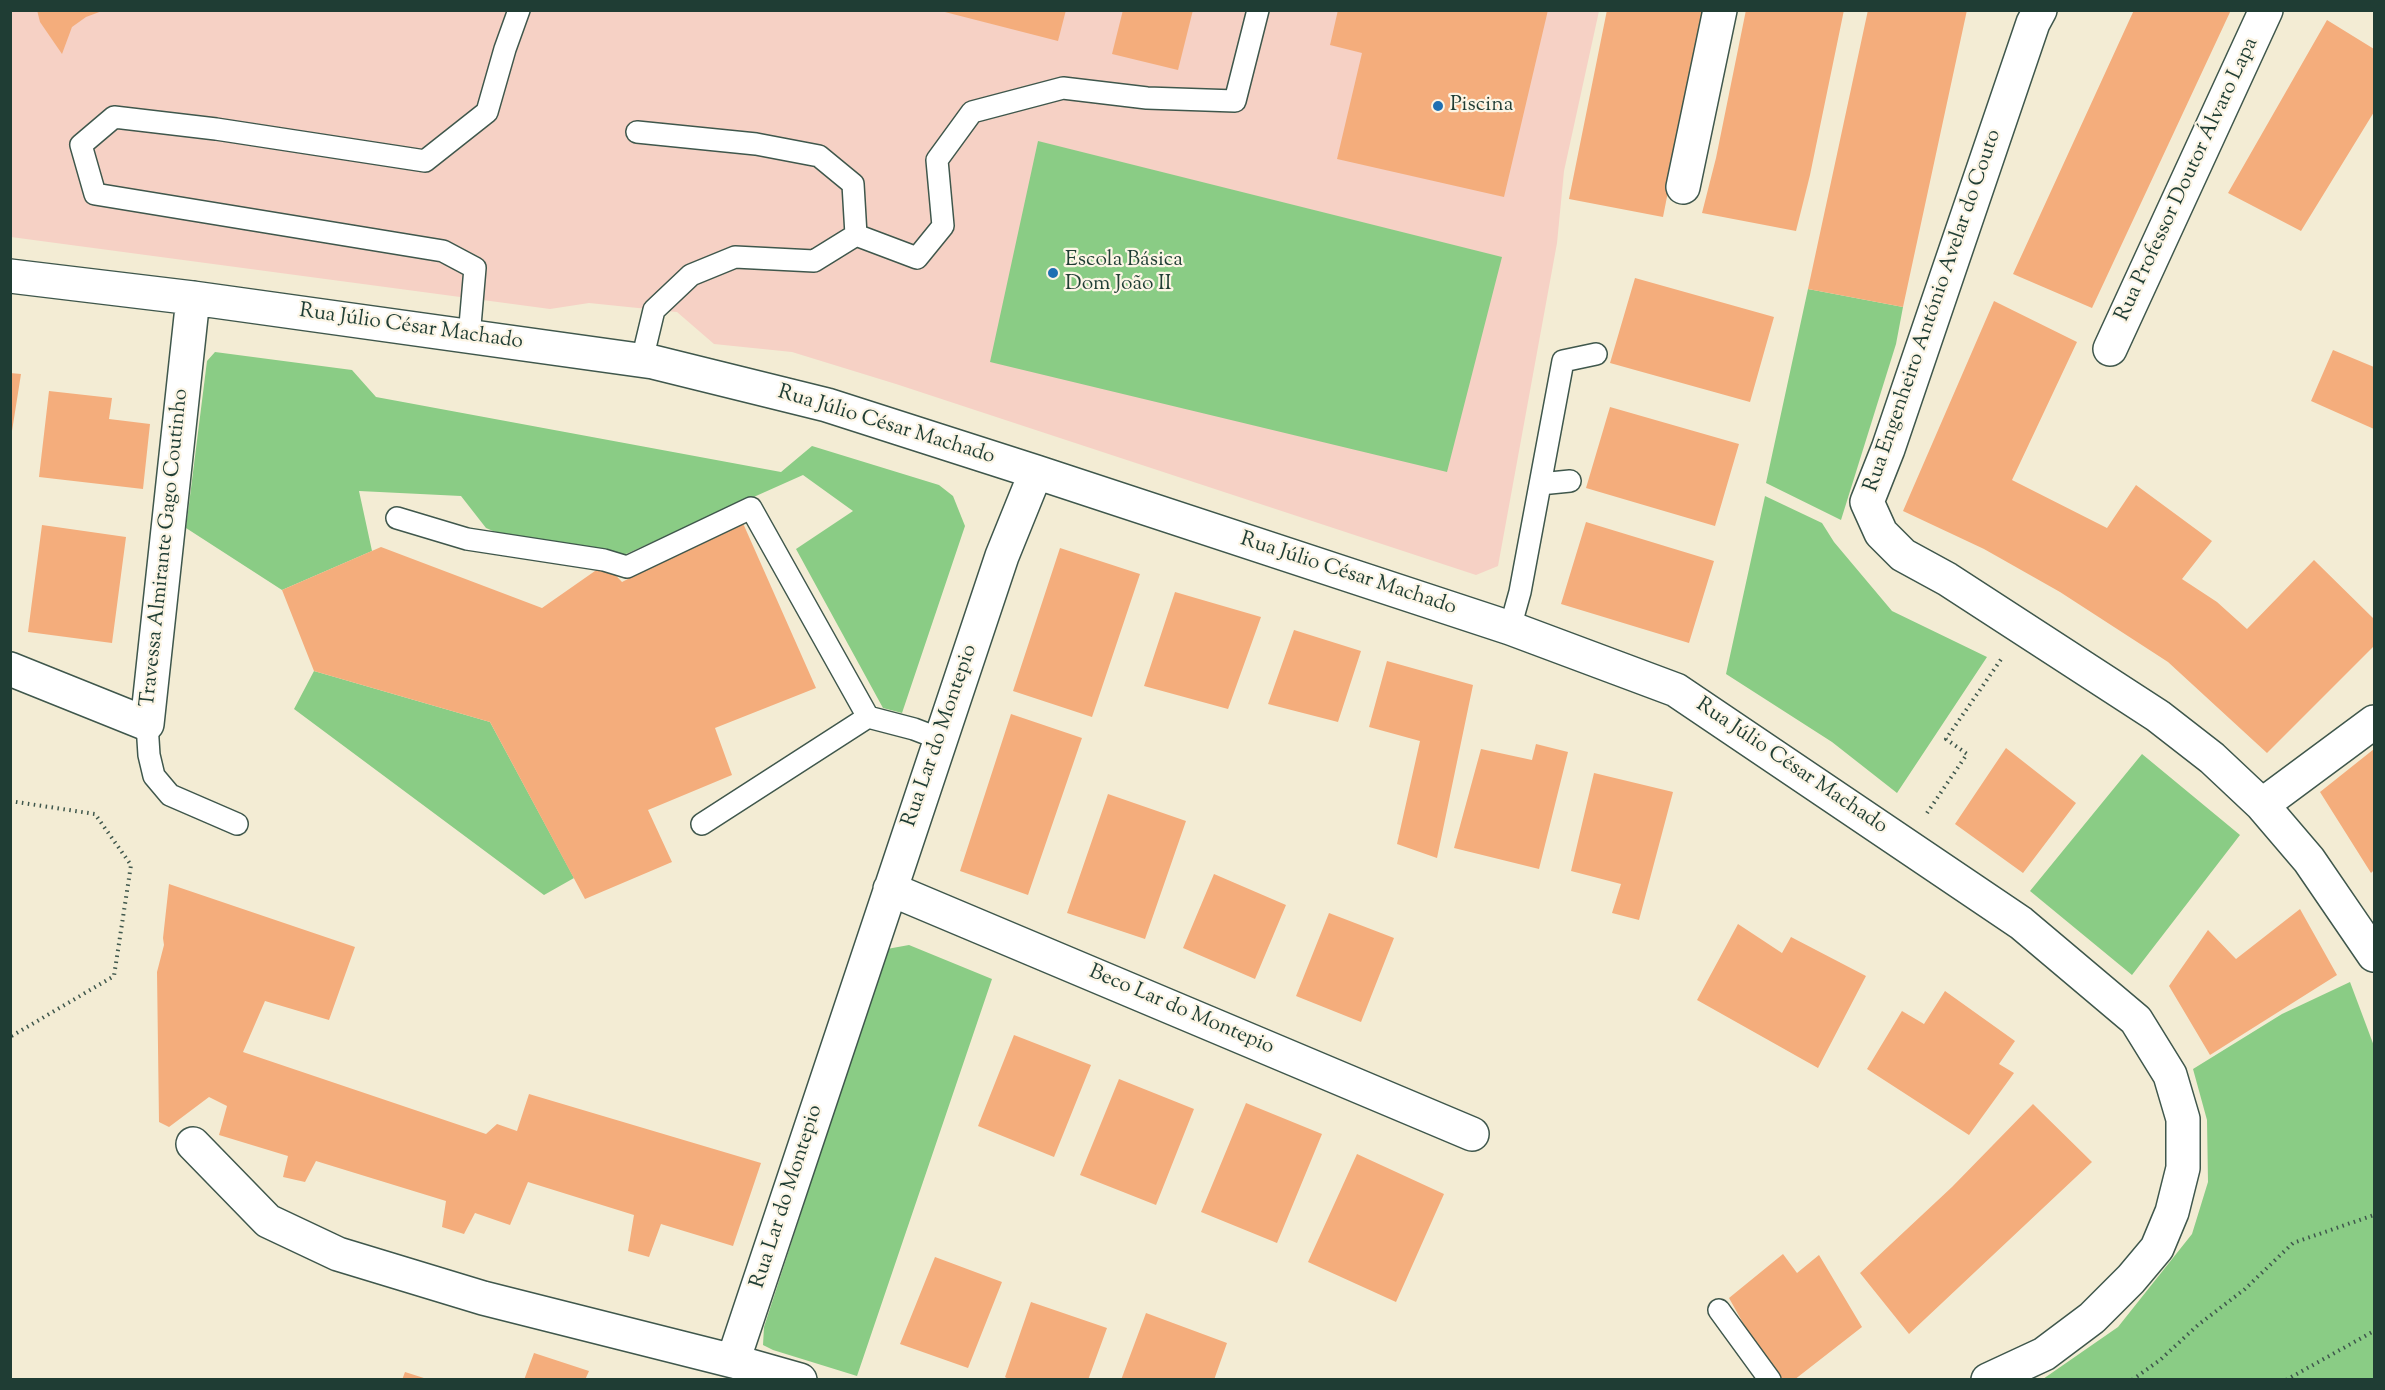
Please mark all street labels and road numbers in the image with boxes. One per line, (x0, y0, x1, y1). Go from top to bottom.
street label: Rua Professor Doutor Álvaro Lapa (2111, 34, 2265, 326)
street label: Rua Engenheiro António Avelar do Couto (1860, 127, 2008, 495)
street label: Rua Júlio César Machado (298, 300, 524, 356)
street label: Rua Júlio César Machado (774, 381, 998, 471)
street label: Travessa Almirante Gago Coutinho (137, 388, 195, 708)
street label: Rua Júlio César Machado (1237, 528, 1459, 622)
street label: Rua Lar do Montepio (898, 642, 984, 830)
street label: Rua Júlio César Machado (1690, 693, 1892, 841)
street label: Beco Lar do Montepio (1085, 961, 1277, 1061)
street label: Rua Lar do Montepio (746, 1102, 830, 1292)

